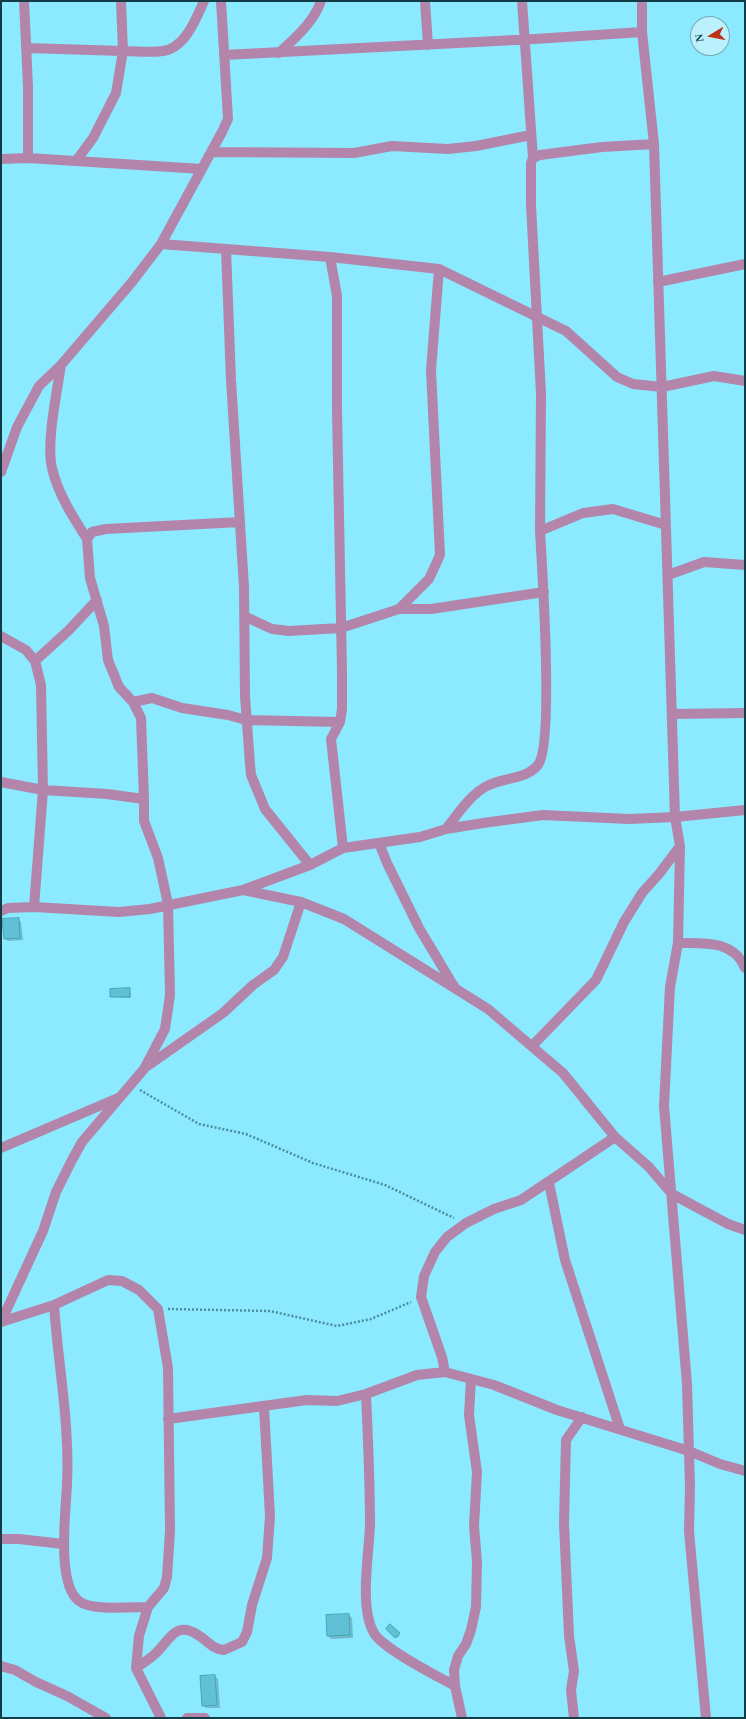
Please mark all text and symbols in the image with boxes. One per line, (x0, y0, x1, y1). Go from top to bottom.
north arrow (690, 16, 730, 56)
text: N (693, 33, 706, 43)

